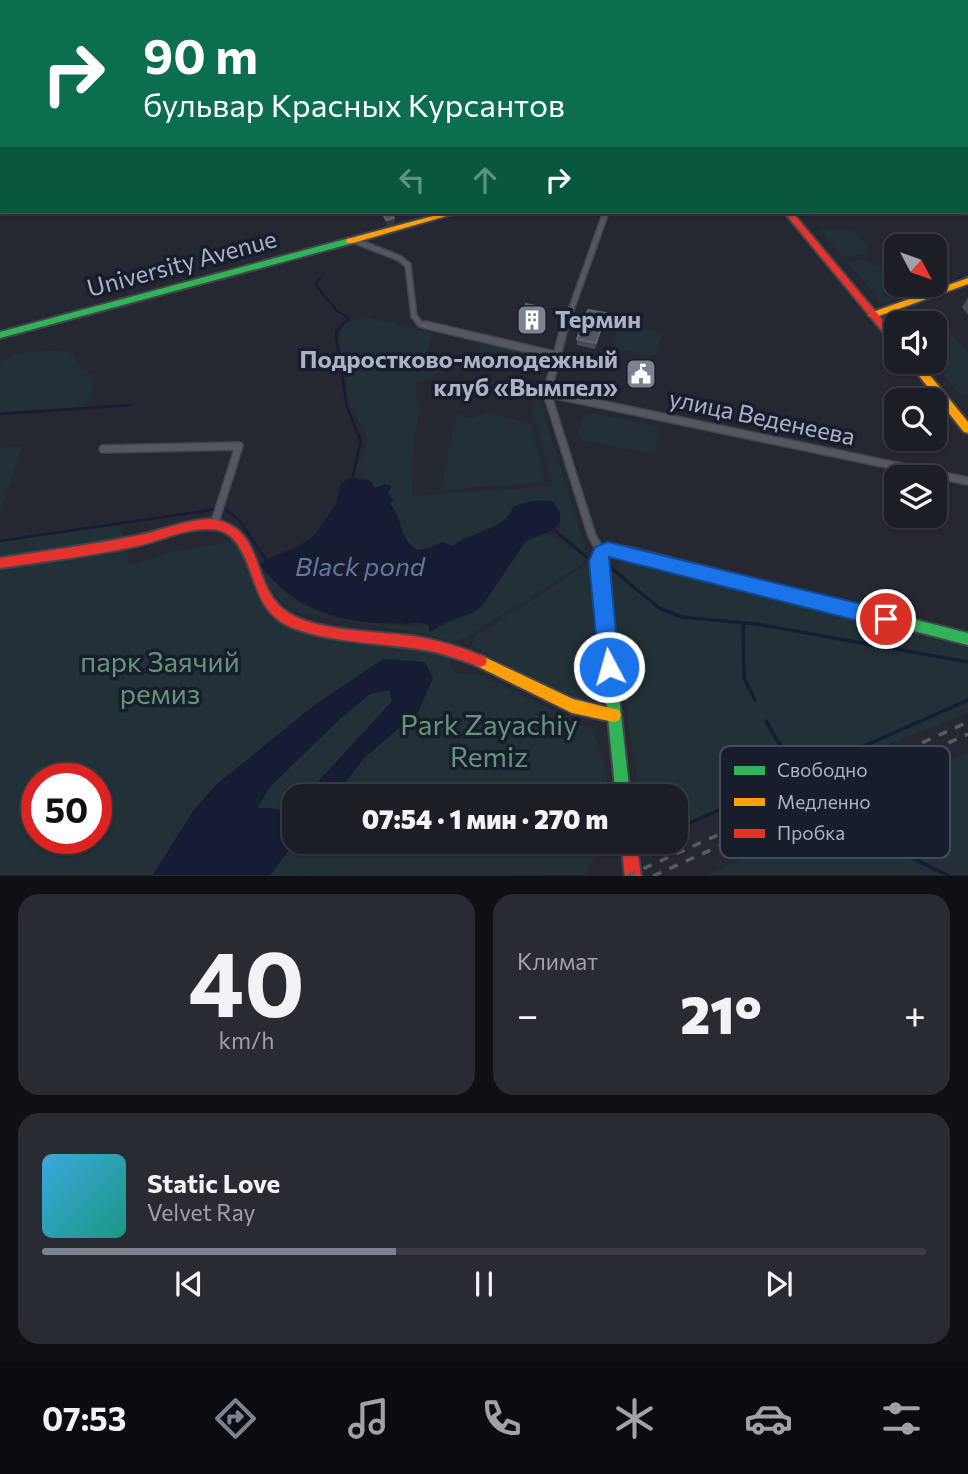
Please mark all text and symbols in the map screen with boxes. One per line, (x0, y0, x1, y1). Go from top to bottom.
text: 90 m (143, 24, 258, 84)
icon: right (28, 28, 119, 119)
text: бульвар Красных Курсантов (143, 84, 565, 124)
icon: left (393, 161, 431, 199)
icon: ahead (466, 161, 504, 199)
icon: right (539, 161, 577, 199)
street label: University Avenue (84, 223, 280, 302)
north arrow (884, 234, 947, 298)
map controls (884, 234, 947, 528)
building icon: Термин (515, 303, 549, 337)
place label: Термин (555, 304, 641, 333)
button: sound (884, 311, 947, 374)
place label: Подростково-молодежный клуб «Вымпел» (299, 344, 618, 401)
public building icon: Подростково-молодежный клуб «Вымпел» (624, 357, 658, 391)
street label: улица Веденеева (667, 383, 858, 450)
button: search (884, 388, 947, 451)
button: layers (884, 465, 947, 528)
water label: Black pond (295, 550, 426, 581)
pin (856, 589, 916, 649)
icon: arrive (867, 600, 905, 638)
position arrow (572, 630, 646, 704)
park label: парк Заячий ремиз (80, 644, 240, 710)
park label: Park Zayachiy Remiz (400, 707, 578, 773)
legend (720, 746, 950, 858)
text: Свободно (777, 758, 867, 781)
speed limit sign: 50 (21, 763, 112, 854)
text: Медленно (777, 790, 871, 813)
text: 07:54 · 1 мин · 270 m (362, 803, 608, 834)
text: Пробка (777, 821, 845, 844)
text: 40 (188, 924, 305, 1036)
text: Климат (517, 947, 598, 975)
text: 21° (680, 981, 762, 1045)
text: − (517, 990, 539, 1037)
text: + (904, 990, 926, 1037)
text: km/h (219, 1026, 274, 1054)
text: Static Love (147, 1167, 280, 1198)
text: Velvet Ray (147, 1198, 255, 1226)
icon: previous (170, 1265, 208, 1303)
icon: pause (465, 1265, 503, 1303)
icon: next (760, 1265, 798, 1303)
icon: directions (211, 1394, 260, 1443)
icon: music (344, 1394, 393, 1443)
icon: phone (477, 1394, 526, 1443)
icon: climate (610, 1394, 659, 1443)
icon: car (744, 1394, 793, 1443)
icon: filters (877, 1394, 926, 1443)
text: 07:53 (42, 1398, 126, 1438)

